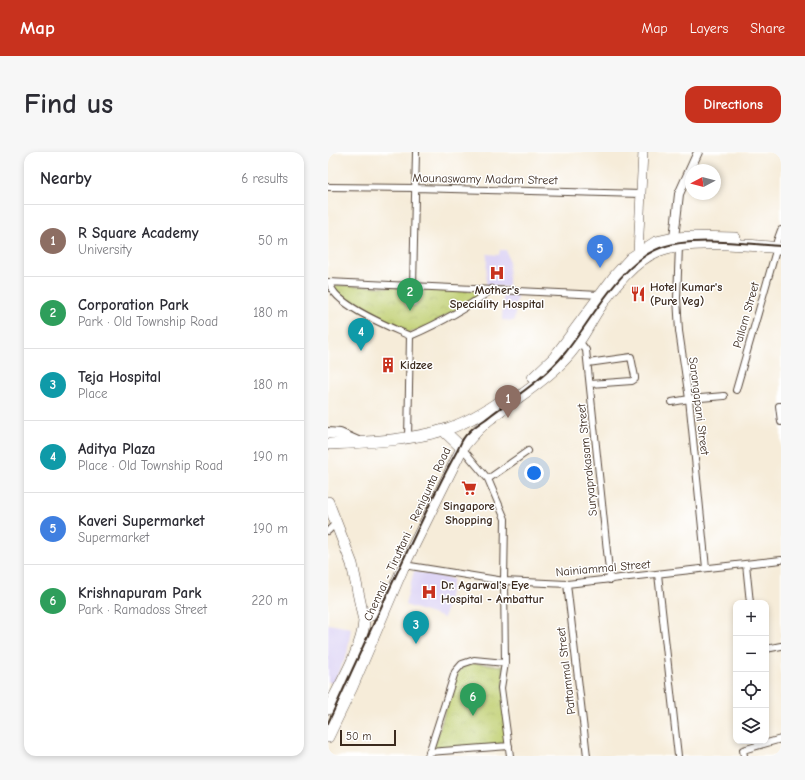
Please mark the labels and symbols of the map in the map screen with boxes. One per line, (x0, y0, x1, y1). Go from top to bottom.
north arrow (685, 164, 721, 200)
street label: Mounaswamy Madam Street (412, 171, 558, 187)
pin: 5 (587, 235, 613, 268)
hospital icon: Mother's Speciality Hospital (488, 264, 506, 282)
pin: 2 (397, 278, 423, 311)
place label: Hotel Kumar's (Pure Veg) (650, 280, 722, 308)
street label: Pallam Street (730, 280, 762, 350)
place label: Mother's Speciality Hospital (450, 283, 544, 311)
restaurant icon: Hotel Kumar's (Pure Veg) (629, 285, 647, 303)
pin: 4 (348, 318, 374, 351)
building icon: Kidzee (379, 356, 397, 374)
street label: Sarangapani Street (686, 356, 712, 456)
place label: Kidzee (400, 358, 433, 372)
pin: 1 (495, 385, 521, 418)
street label: Suryaprakasam Street (574, 403, 600, 517)
street label: Chennai - Tiruttani - Renigunta Road (360, 445, 454, 623)
your location (524, 463, 544, 483)
supermarket icon: Singapore Shopping (460, 479, 478, 497)
place label: Singapore Shopping (443, 499, 495, 527)
street label: Nainiammal Street (555, 557, 652, 579)
place label: Dr. Agarwal's Eye Hospital - Ambattur (441, 578, 544, 606)
hospital icon: Dr. Agarwal's Eye Hospital - Ambattur (420, 583, 438, 601)
pin: 3 (403, 611, 429, 644)
street label: Pattammal Street (554, 626, 578, 715)
pin: 6 (460, 683, 486, 716)
scale bar (340, 728, 396, 747)

